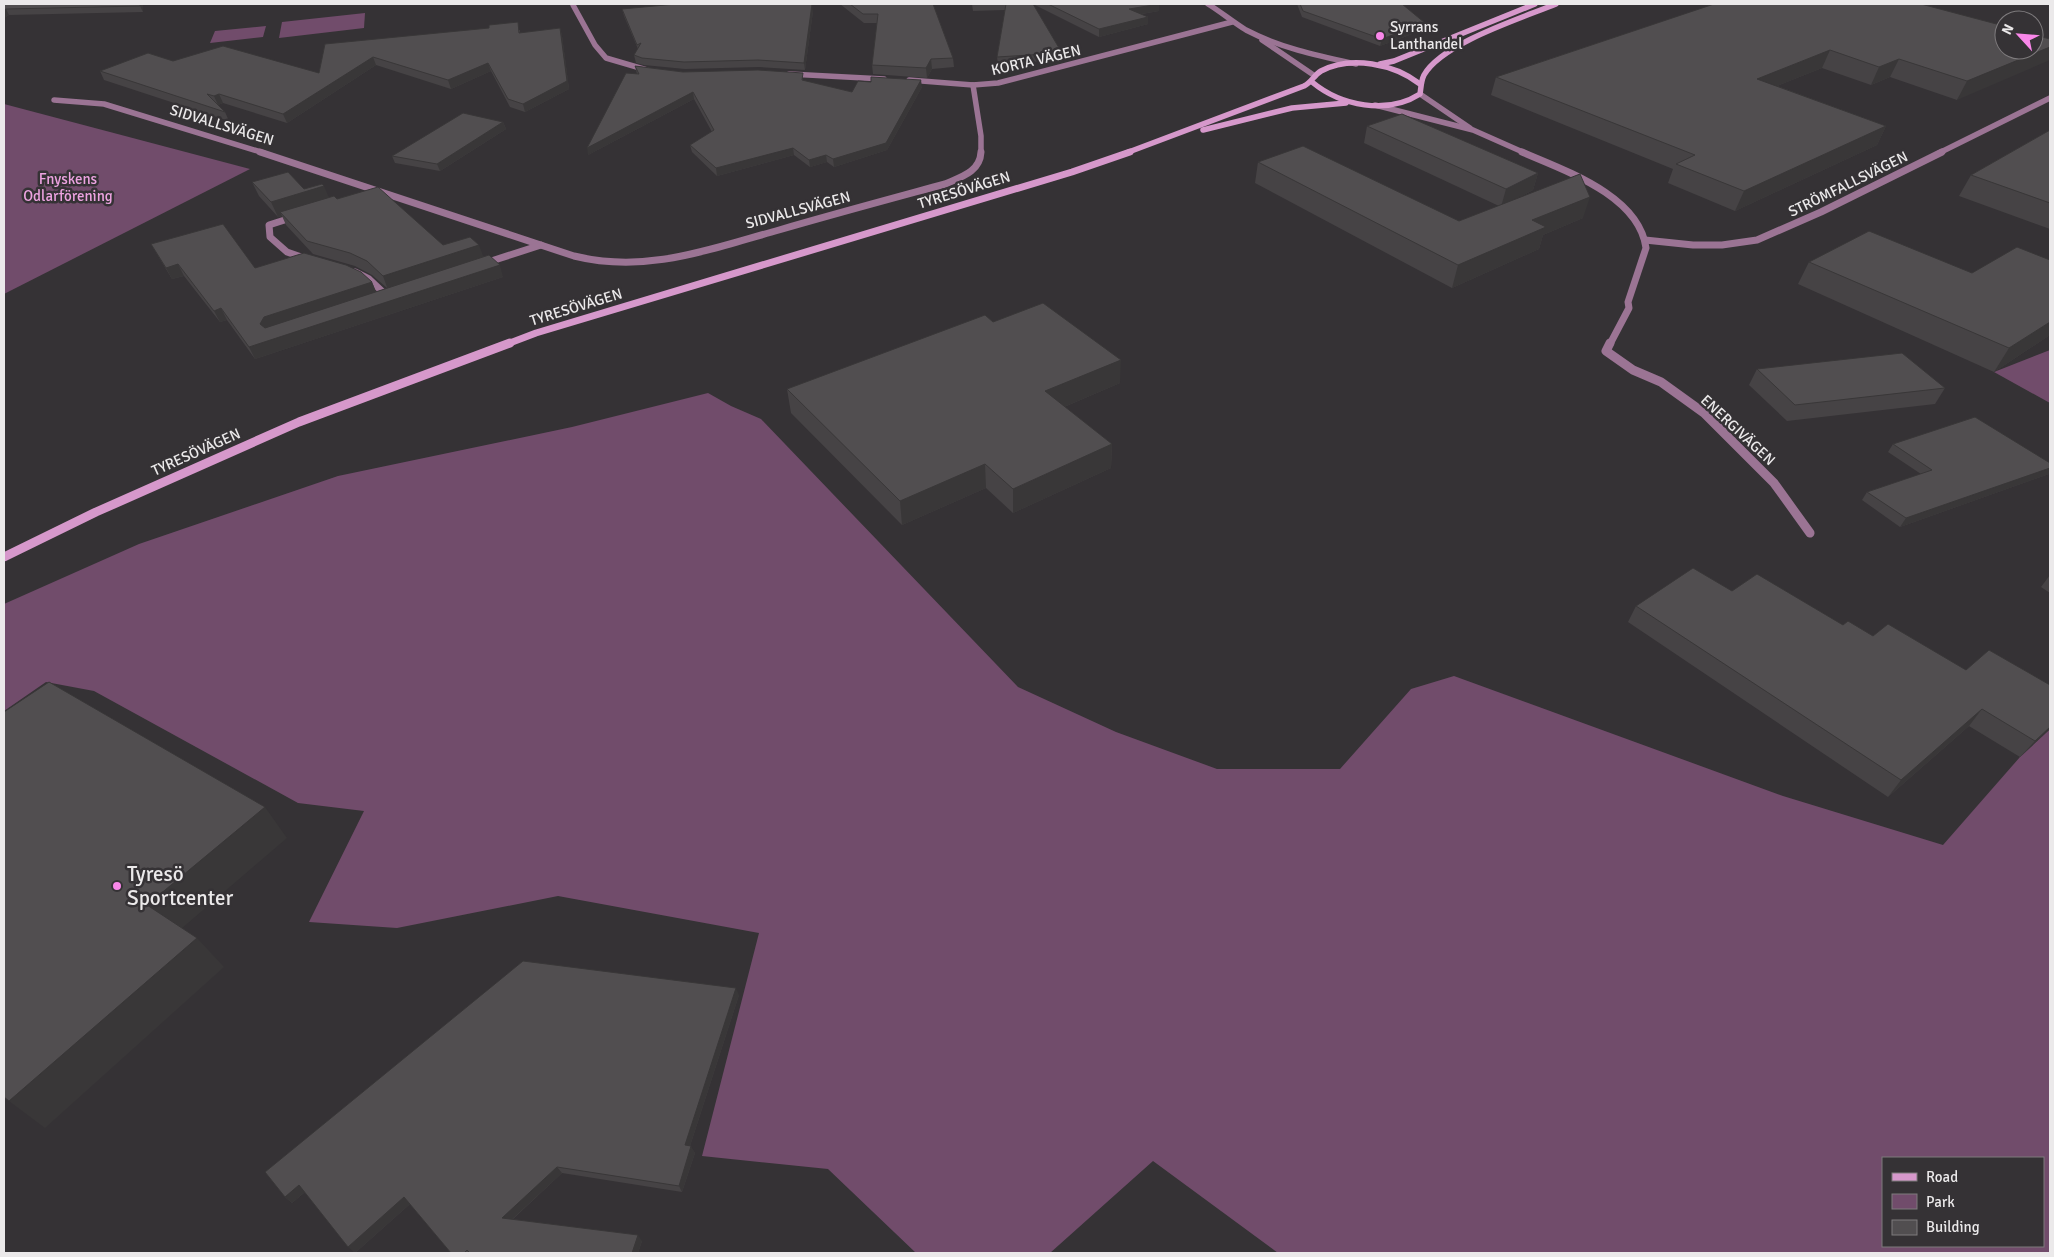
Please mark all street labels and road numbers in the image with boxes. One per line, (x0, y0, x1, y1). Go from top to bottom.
street label: KORTA VÄGEN (989, 41, 1083, 79)
street label: SIDVALLSVÄGEN (168, 101, 276, 149)
street label: STRÖMFALLSVÄGEN (1785, 147, 1911, 221)
street label: TYRESÖVÄGEN (916, 167, 1012, 213)
street label: SIDVALLSVÄGEN (744, 187, 852, 233)
street label: TYRESÖVÄGEN (528, 284, 624, 330)
street label: ENERGIVÄGEN (1697, 391, 1779, 469)
street label: TYRESÖVÄGEN (149, 424, 243, 480)

